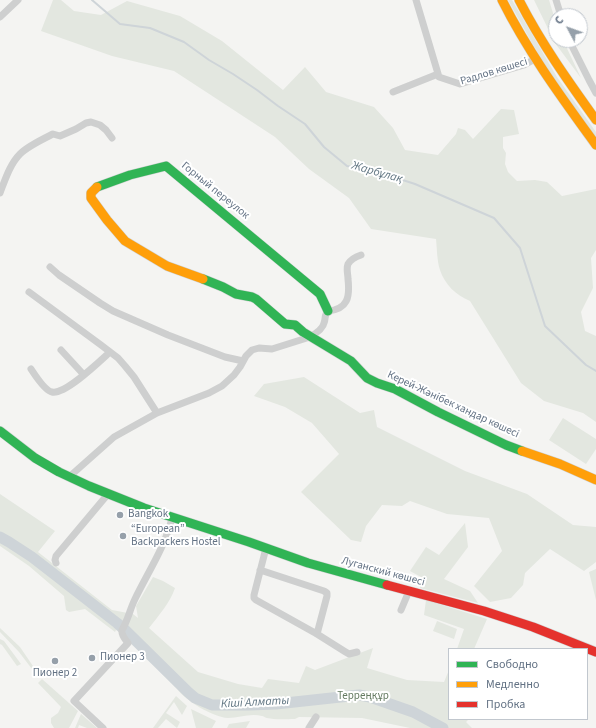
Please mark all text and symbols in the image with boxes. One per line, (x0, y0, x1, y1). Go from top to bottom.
north arrow (548, 8, 588, 48)
text: С (552, 13, 567, 28)
street label: Радлов көшесі (459, 56, 529, 88)
street label: Горный переулок (178, 159, 252, 223)
water label: Жарбұлақ (350, 159, 404, 187)
street label: Керей-Жәнібек хандар көшесі (385, 369, 521, 441)
place label: Bangkok (128, 508, 168, 522)
marker: Bangkok (115, 510, 125, 520)
place label: “European” Backpackers Hostel (131, 523, 221, 549)
marker: “European” Backpackers Hostel (118, 531, 128, 541)
street label: Луганский көшесі (340, 555, 426, 589)
legend (448, 648, 588, 720)
place label: Пионер 3 (100, 651, 145, 665)
marker: Пионер 3 (87, 653, 97, 663)
marker: Пионер 2 (50, 656, 60, 666)
text: Свободно (486, 656, 538, 673)
place label: Пионер 2 (33, 667, 77, 681)
text: Медленно (486, 676, 540, 693)
park label: Терреңқұр (337, 690, 389, 704)
water label: Кіші Алматы (220, 694, 290, 712)
text: Пробка (486, 696, 525, 713)

